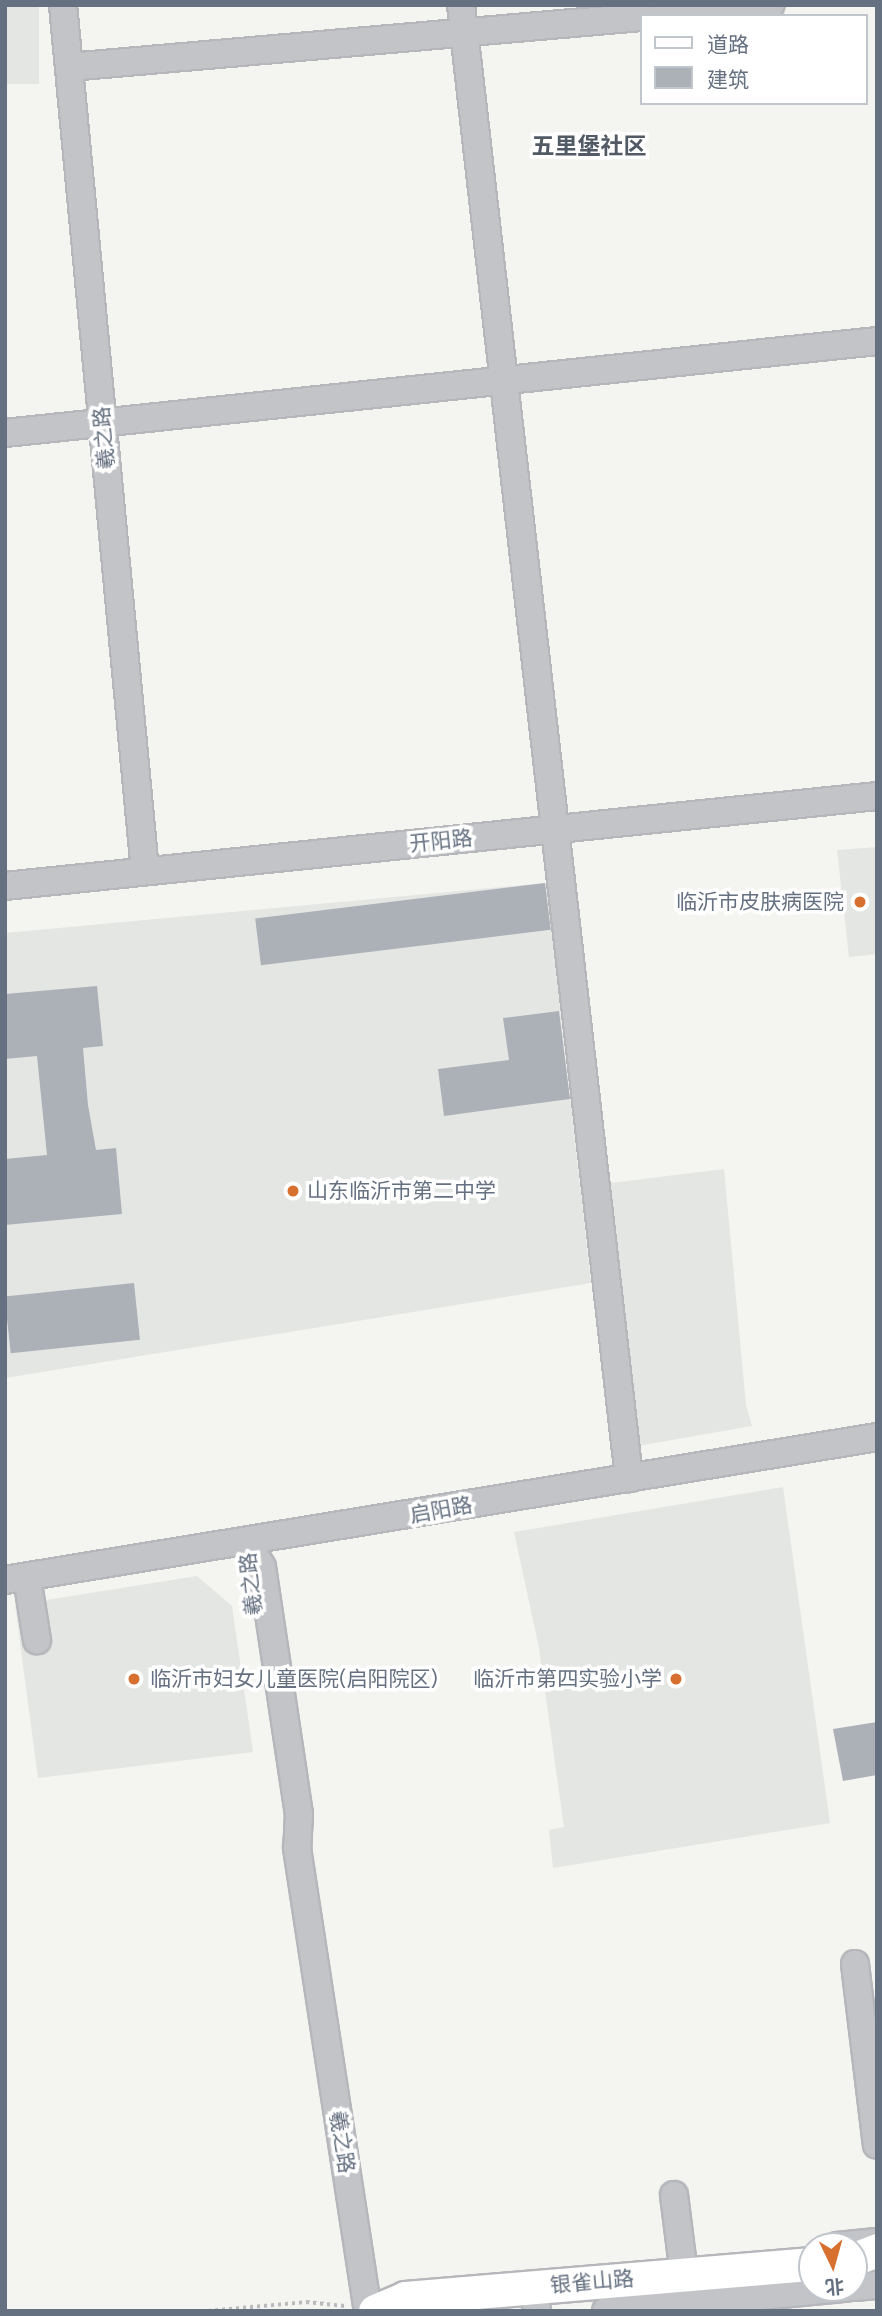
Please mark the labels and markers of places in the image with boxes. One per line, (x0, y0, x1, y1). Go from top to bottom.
place label: 临沂市皮肤病医院 (676, 889, 844, 915)
marker: 临沂市皮肤病医院 (850, 892, 870, 912)
place label: 山东临沂市第二中学 (307, 1178, 496, 1204)
marker: 山东临沂市第二中学 (285, 1183, 301, 1199)
place label: 临沂市妇女儿童医院(启阳院区) (150, 1666, 438, 1692)
place label: 临沂市第四实验小学 (473, 1666, 662, 1692)
marker: 临沂市妇女儿童医院(启阳院区) (124, 1669, 144, 1689)
marker: 临沂市第四实验小学 (668, 1671, 684, 1687)

